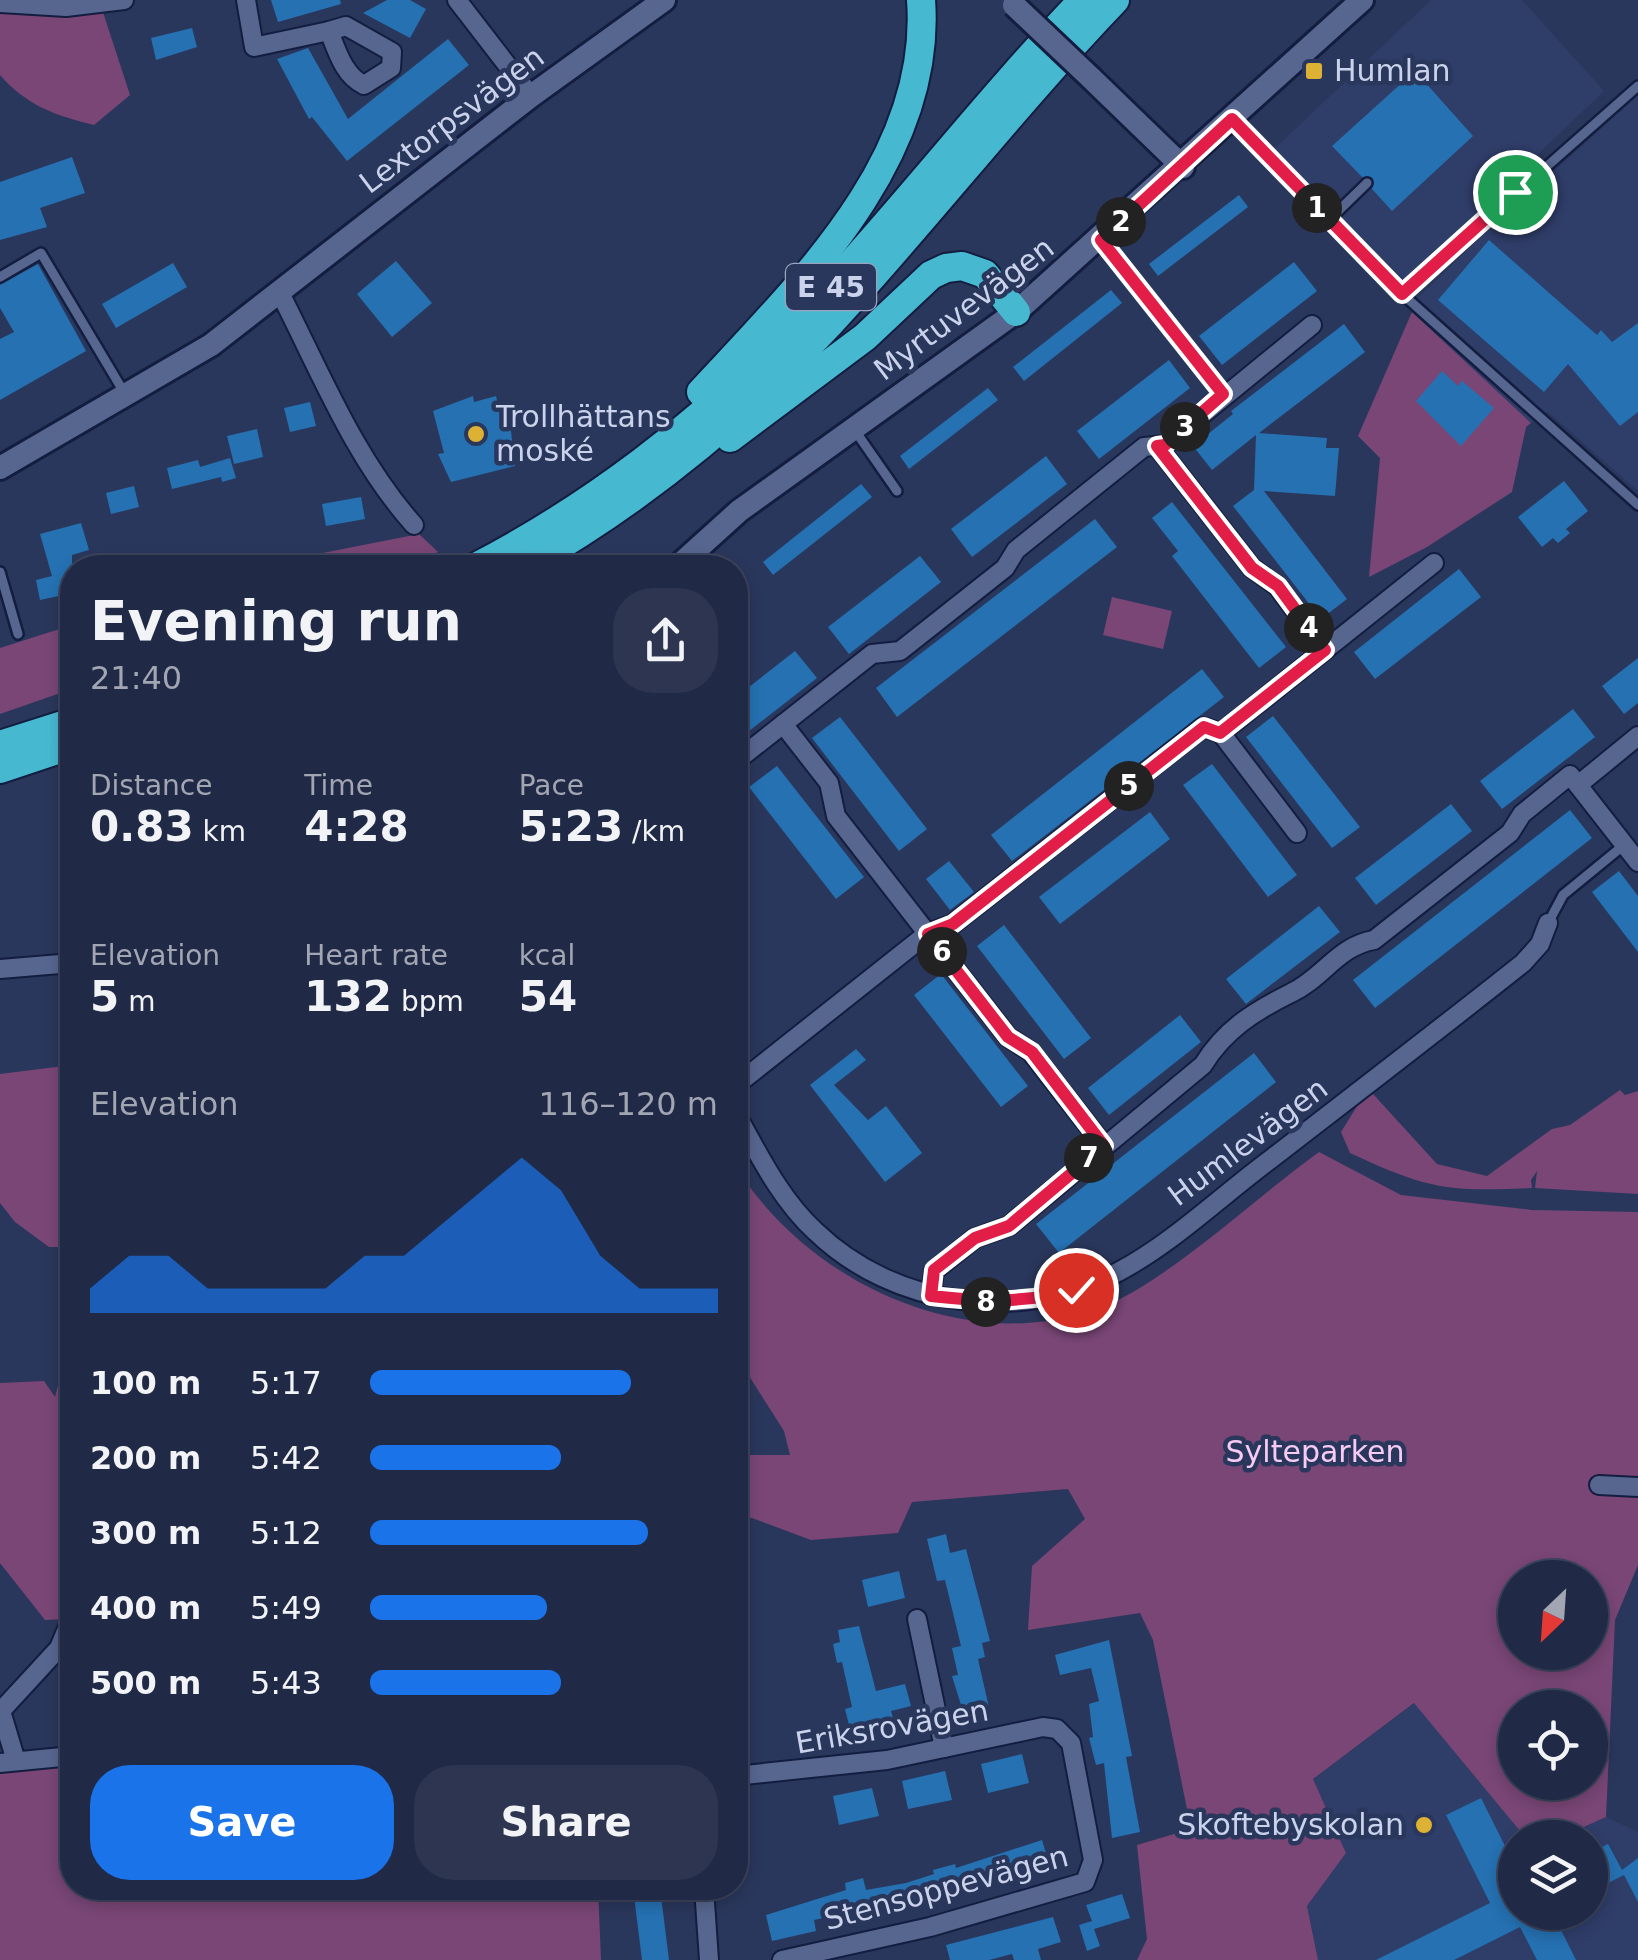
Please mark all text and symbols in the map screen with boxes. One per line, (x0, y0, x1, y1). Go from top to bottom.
street label: Lextorpsvägen (353, 39, 551, 200)
place label: Humlan (1334, 53, 1451, 88)
marker: Humlan (1303, 60, 1325, 82)
pin (1473, 150, 1558, 235)
icon: arrive (1488, 165, 1543, 220)
pin: 1 (1292, 183, 1342, 233)
text: 1 (1307, 191, 1327, 224)
pin: 2 (1096, 197, 1146, 247)
text: 2 (1111, 205, 1131, 238)
street label: Myrtuvevägen (867, 230, 1060, 387)
road number: E 45 (786, 264, 876, 310)
place label: Trollhättans moské (495, 399, 671, 468)
pin: 3 (1160, 402, 1210, 452)
text: 3 (1175, 410, 1195, 443)
marker: Trollhättans moské (465, 423, 487, 445)
button: share (613, 588, 718, 693)
text: Evening run (90, 589, 462, 653)
pin: 4 (1284, 603, 1334, 653)
text: 4 (1299, 611, 1319, 644)
text: 21:40 (90, 659, 182, 697)
pin: 5 (1104, 761, 1154, 811)
text: Distance (90, 769, 212, 802)
text: Time (304, 769, 373, 802)
text: Pace (519, 769, 584, 802)
text: 5 (1119, 769, 1139, 802)
text: 0.83 (90, 802, 194, 851)
text: 4:28 (304, 802, 409, 851)
text: 5:23 (519, 802, 623, 851)
text: km (194, 815, 246, 848)
text: /km (623, 815, 685, 848)
pin: 6 (917, 927, 967, 977)
text: 6 (932, 935, 952, 968)
text: Elevation (90, 939, 220, 972)
text: Heart rate (304, 939, 448, 972)
text: kcal (519, 939, 575, 972)
text: 5 (90, 972, 119, 1021)
text: 132 (304, 972, 392, 1021)
text: 54 (519, 972, 577, 1021)
text: m (119, 985, 155, 1018)
text: bpm (392, 985, 464, 1018)
street label: Humlevägen (1161, 1070, 1334, 1213)
text: Elevation (90, 1085, 239, 1123)
text: 116–120 m (539, 1085, 718, 1123)
pin: 7 (1064, 1133, 1114, 1183)
text: 7 (1079, 1141, 1099, 1174)
pin (1034, 1248, 1119, 1333)
icon: check (1049, 1263, 1104, 1318)
pin: 8 (961, 1277, 1011, 1327)
text: 8 (976, 1285, 996, 1318)
text: 100 m (90, 1364, 201, 1402)
text: 5:17 (250, 1364, 322, 1402)
park label: Sylteparken (1226, 1434, 1404, 1469)
text: 200 m (90, 1439, 201, 1477)
text: 5:42 (250, 1439, 322, 1477)
text: 300 m (90, 1514, 201, 1552)
text: 5:12 (250, 1514, 322, 1552)
north arrow (1498, 1560, 1608, 1670)
map controls (1498, 1560, 1608, 1930)
text: 400 m (90, 1589, 201, 1627)
text: 5:49 (250, 1589, 322, 1627)
text: 500 m (90, 1664, 201, 1702)
text: 5:43 (250, 1664, 322, 1702)
button: locate (1498, 1690, 1608, 1800)
street label: Eriksrovägen (793, 1692, 991, 1761)
button: Save (90, 1765, 394, 1880)
button: Share (414, 1765, 718, 1880)
place label: Skoftebyskolan (1177, 1807, 1404, 1842)
marker: Skoftebyskolan (1413, 1814, 1435, 1836)
button: layers (1498, 1820, 1608, 1930)
street label: Stensoppevägen (820, 1838, 1072, 1937)

